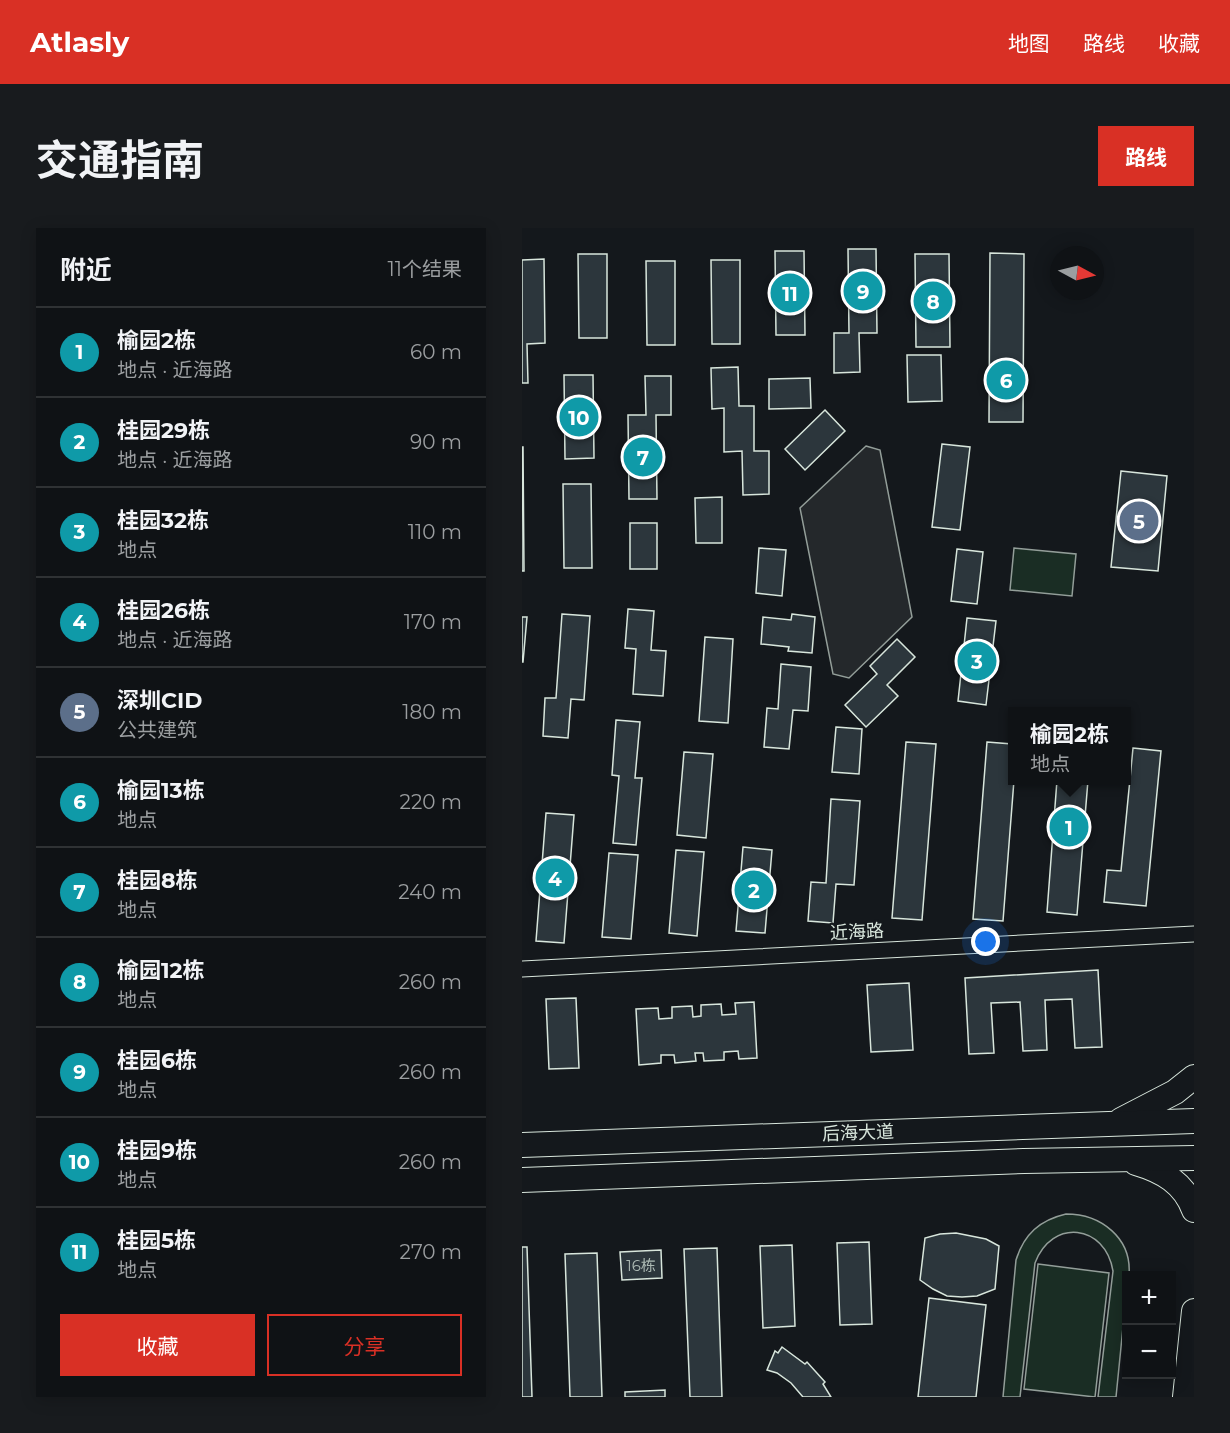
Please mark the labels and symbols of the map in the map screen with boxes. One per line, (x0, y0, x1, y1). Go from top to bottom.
north arrow (1050, 246, 1104, 300)
pin: 9 (844, 268, 882, 314)
pin: 11 (770, 270, 810, 316)
pin: 8 (914, 278, 952, 324)
pin: 6 (986, 358, 1026, 402)
pin: 10 (560, 394, 598, 440)
pin: 7 (624, 434, 662, 480)
pin: 5 (1120, 498, 1158, 544)
pin: 3 (958, 638, 996, 684)
pin: 1 (1050, 804, 1088, 850)
pin: 4 (536, 856, 574, 900)
pin: 2 (734, 868, 774, 912)
street label: 近海路 (829, 920, 885, 944)
your location (971, 927, 1000, 956)
street label: 后海大道 (822, 1121, 894, 1145)
house number: 16栋 (626, 1256, 656, 1275)

